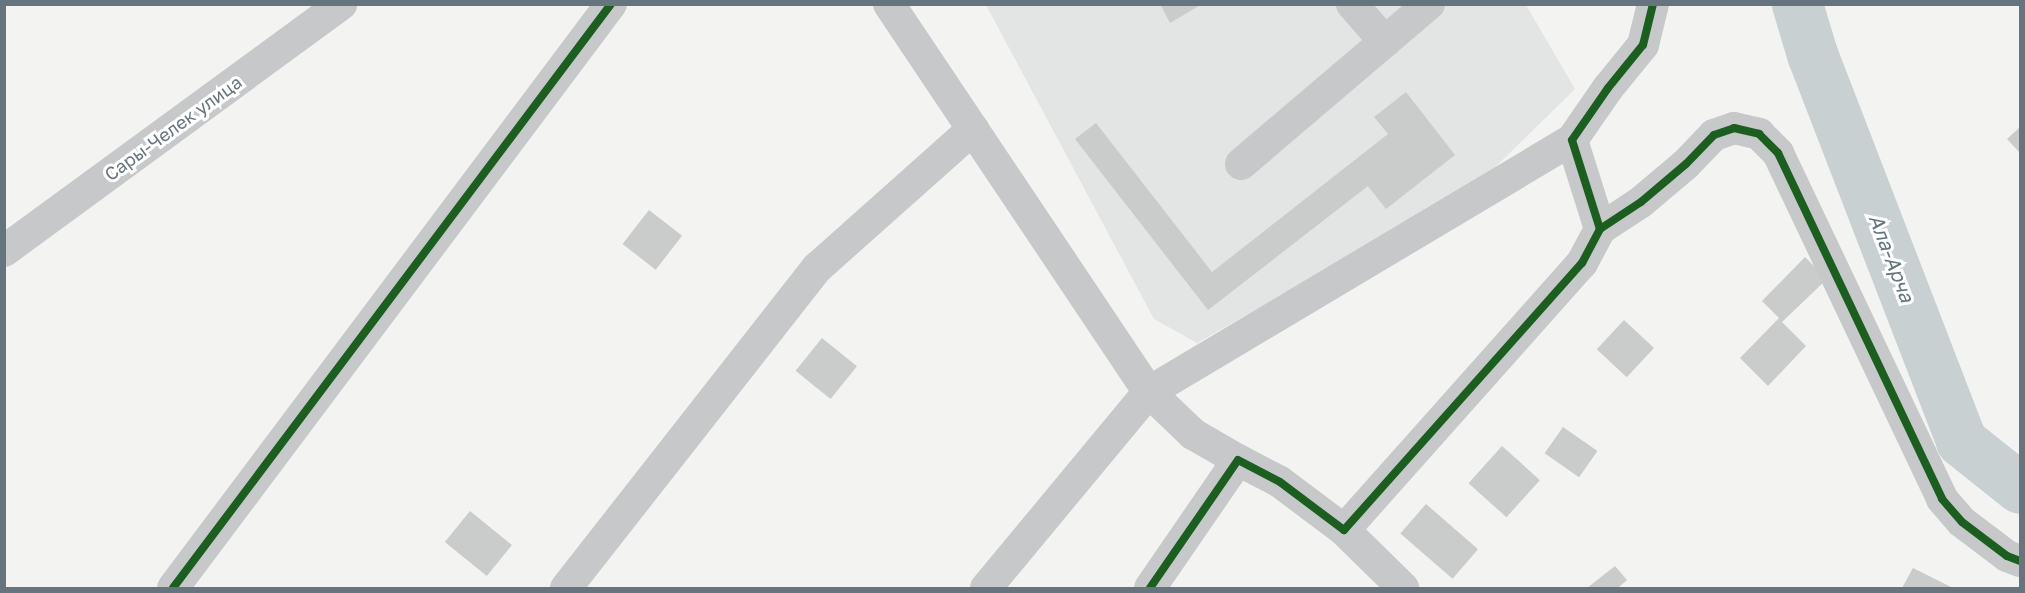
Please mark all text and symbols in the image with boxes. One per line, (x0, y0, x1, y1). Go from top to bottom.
street label: Сары-Челек улица (100, 71, 246, 185)
water label: Ала-Арча (1864, 211, 1920, 305)

